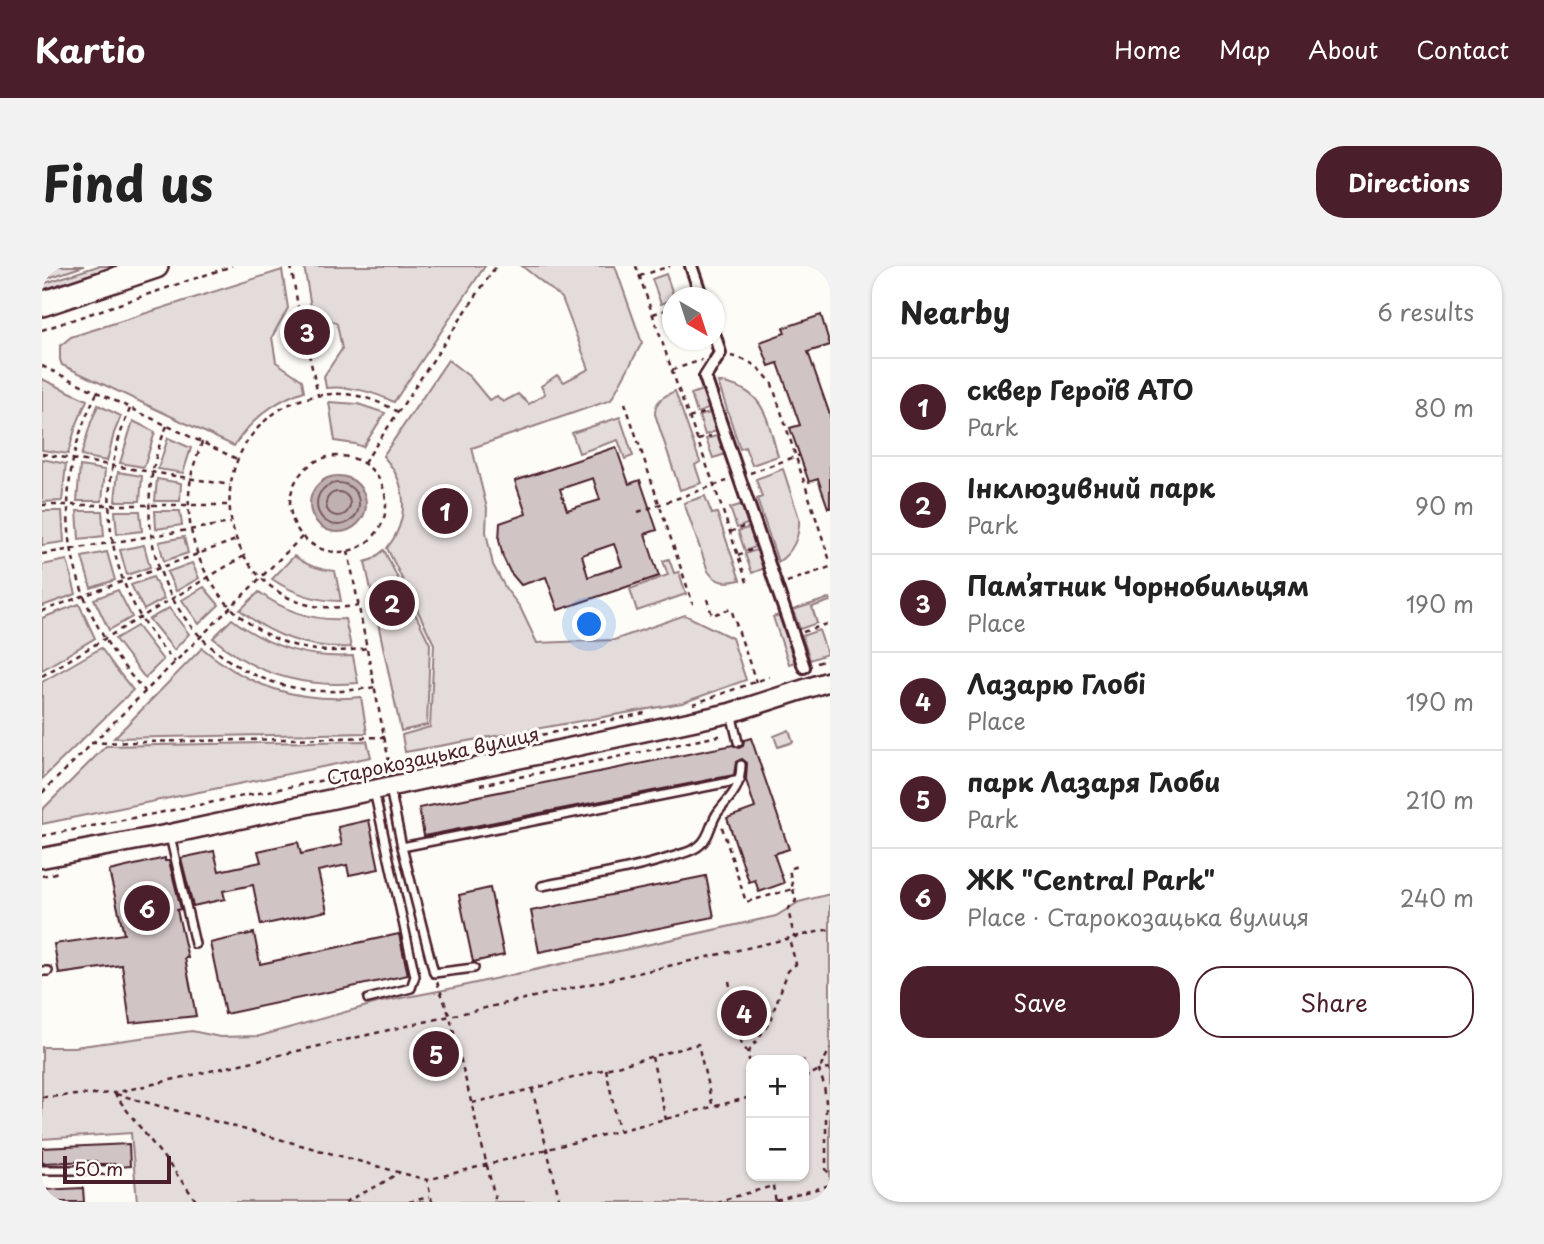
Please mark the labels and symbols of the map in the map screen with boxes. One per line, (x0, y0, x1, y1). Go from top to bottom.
north arrow (662, 287, 725, 350)
pin: 3 (284, 306, 330, 358)
pin: 1 (422, 485, 468, 537)
pin: 2 (369, 577, 415, 629)
your location (572, 607, 606, 641)
street label: Старокозацька вулиця (324, 719, 542, 791)
pin: 6 (124, 882, 170, 934)
pin: 4 (721, 987, 767, 1039)
pin: 5 (413, 1028, 459, 1080)
scale bar (63, 1153, 172, 1185)

